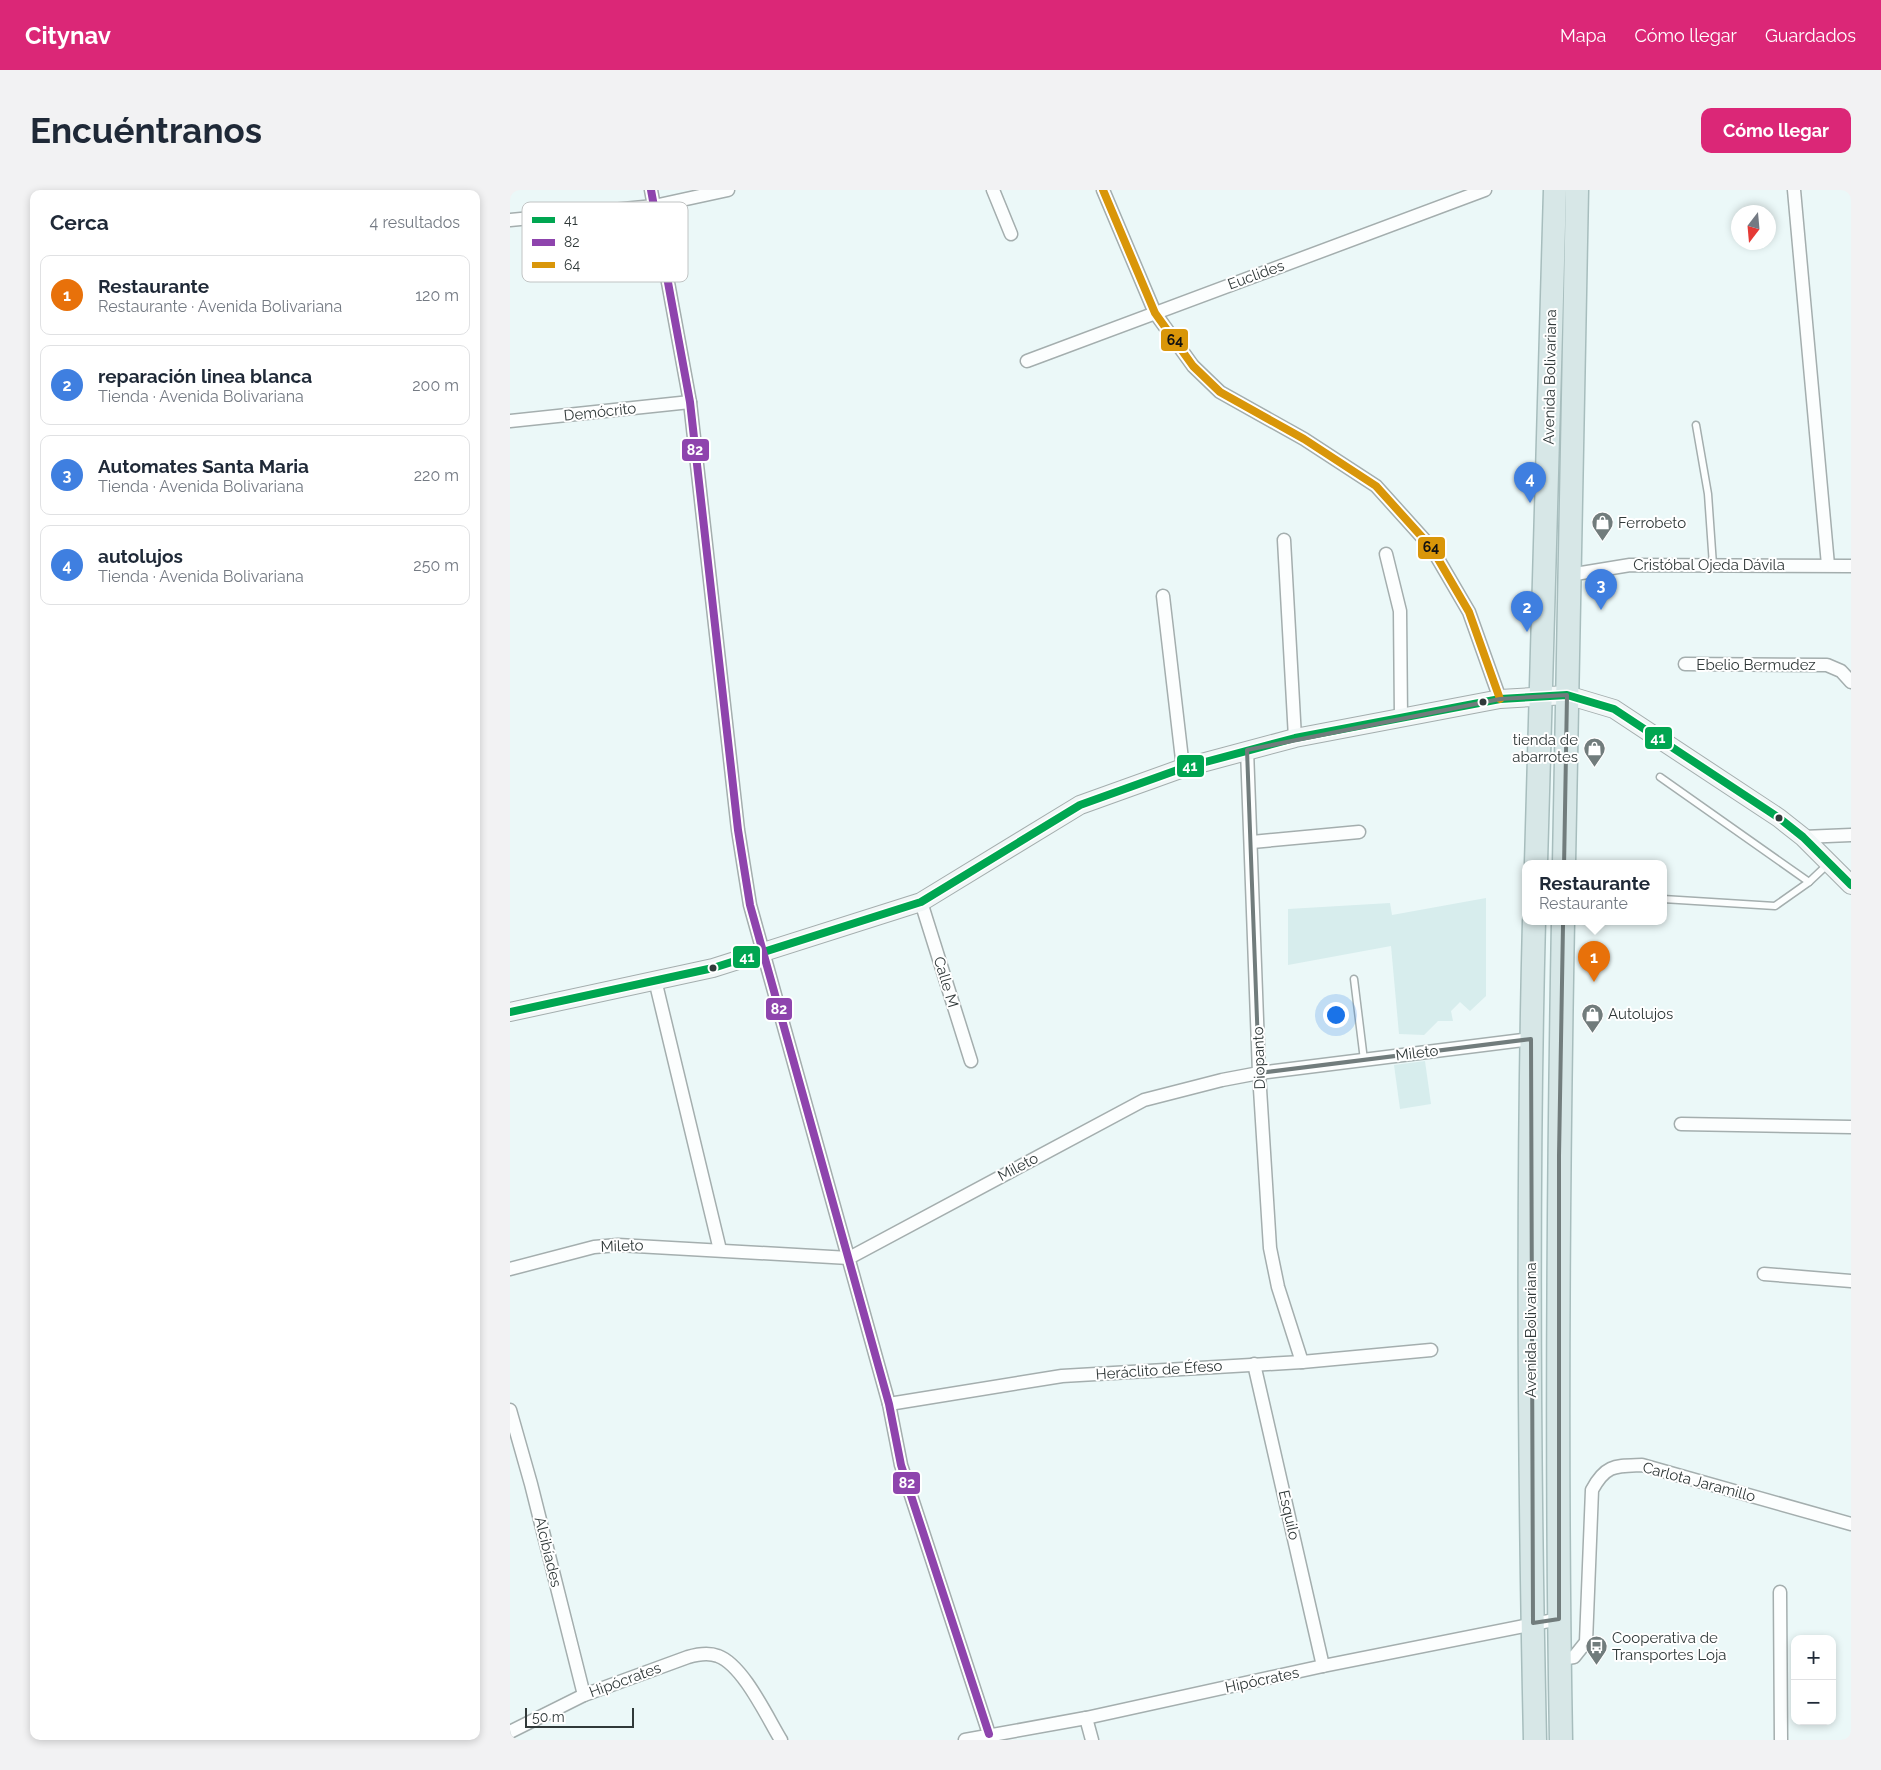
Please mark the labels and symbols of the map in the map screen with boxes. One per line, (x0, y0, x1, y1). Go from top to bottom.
legend (522, 202, 688, 282)
north arrow (1731, 205, 1776, 250)
text: 41 (564, 212, 578, 228)
text: 82 (564, 234, 580, 250)
street label: Euclides (1225, 256, 1287, 294)
text: 64 (564, 257, 580, 273)
street label: Avenida Bolivariana (1540, 309, 1560, 445)
line badge: 64 (1160, 328, 1189, 352)
text: 64 (1167, 332, 1183, 348)
street label: Demócrito (563, 399, 637, 425)
line badge: 82 (681, 438, 710, 462)
text: 82 (687, 442, 703, 458)
pin: 4 (1514, 462, 1546, 503)
shop icon: Ferrobeto (1590, 511, 1614, 542)
place label: Ferrobeto (1618, 514, 1686, 532)
line badge: 64 (1417, 536, 1446, 560)
text: 64 (1423, 539, 1439, 555)
street label: Cristóbal Ojeda Dávila (1633, 556, 1785, 574)
pin: 3 (1585, 569, 1617, 610)
pin: 2 (1511, 591, 1543, 632)
street label: Ebelio Bermudez (1696, 656, 1816, 674)
unlabelled marker (1478, 697, 1488, 707)
line badge: 41 (1644, 726, 1673, 750)
text: 41 (1651, 730, 1666, 746)
place label: tienda de abarrotes (1512, 731, 1578, 766)
shop icon: tienda de abarrotes (1582, 737, 1606, 768)
line badge: 41 (1176, 754, 1205, 778)
text: 41 (1183, 758, 1198, 774)
unlabelled marker (1774, 813, 1784, 823)
pin: 1 (1578, 941, 1610, 982)
line badge: 41 (732, 945, 761, 969)
text: 41 (740, 949, 755, 965)
street label: Calle M (930, 954, 962, 1010)
unlabelled marker (708, 963, 718, 973)
line badge: 82 (765, 997, 793, 1021)
text: 82 (771, 1001, 787, 1017)
your location (1323, 1002, 1349, 1028)
shop icon: Autolujos (1580, 1002, 1604, 1033)
place label: Autolujos (1608, 1005, 1673, 1023)
street label: Diopanto (1249, 1026, 1269, 1090)
street label: Mileto (1395, 1041, 1440, 1065)
street label: Mileto (995, 1149, 1041, 1185)
street label: Mileto (600, 1236, 644, 1256)
street label: Avenida Bolivariana (1522, 1262, 1540, 1398)
street label: Heráclito de Éfeso (1095, 1357, 1223, 1383)
street label: Carlota Jaramillo (1641, 1458, 1757, 1506)
line badge: 82 (892, 1471, 921, 1495)
text: 82 (899, 1475, 915, 1491)
street label: Esquilo (1275, 1488, 1303, 1542)
street label: Alcibíades (531, 1515, 565, 1589)
place label: Cooperativa de Transportes Loja (1612, 1629, 1726, 1664)
bus stop icon: Cooperativa de Transportes Loja (1584, 1635, 1608, 1666)
street label: Hipócrates (587, 1659, 663, 1701)
street label: Hipócrates (1223, 1663, 1301, 1697)
scale bar (525, 1705, 634, 1728)

